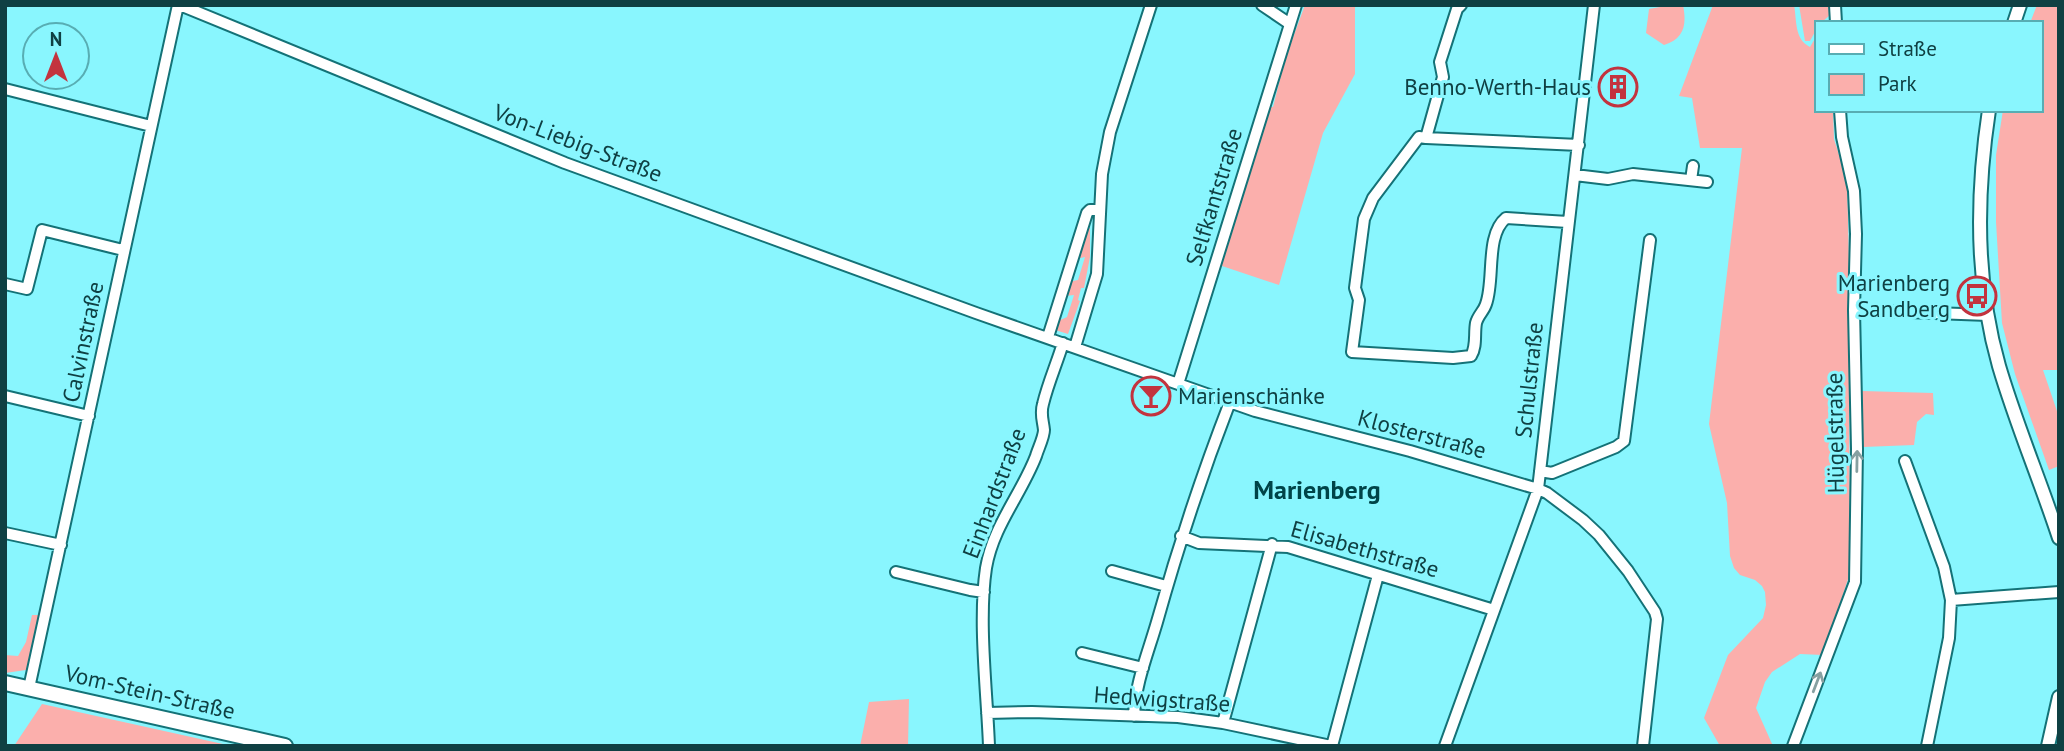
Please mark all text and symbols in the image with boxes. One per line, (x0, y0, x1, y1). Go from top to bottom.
north arrow (21, 21, 91, 91)
legend (1815, 21, 2043, 112)
text: N (50, 27, 62, 51)
text: Straße (1878, 35, 1937, 62)
building icon: Benno-Werth-Haus (1597, 66, 1639, 108)
text: Park (1878, 70, 1917, 97)
place label: Benno-Werth-Haus (1404, 72, 1591, 101)
street label: Von-Liebig-Straße (489, 97, 667, 188)
street label: Selfkantstraße (1179, 124, 1248, 269)
place label: Marienberg Sandberg (1838, 268, 1950, 323)
bus stop icon: Marienberg Sandberg (1956, 275, 1998, 317)
street label: Calvinstraße (56, 279, 109, 405)
street label: Schulstraße (1508, 321, 1549, 439)
street label: Hügelstraße (1819, 372, 1850, 494)
bar icon: Marienschänke (1130, 375, 1172, 417)
place label: Marienschänke (1178, 381, 1325, 410)
street label: Klosterstraße (1355, 402, 1490, 465)
street label: Einhardstraße (955, 424, 1032, 562)
one-way arrow (1850, 450, 1864, 473)
district label: Marienberg (1253, 473, 1381, 506)
street label: Elisabethstraße (1288, 514, 1443, 584)
street label: Vom-Stein-Straße (61, 658, 238, 725)
one-way arrow (1812, 671, 1825, 693)
street label: Hedwigstraße (1093, 679, 1231, 718)

